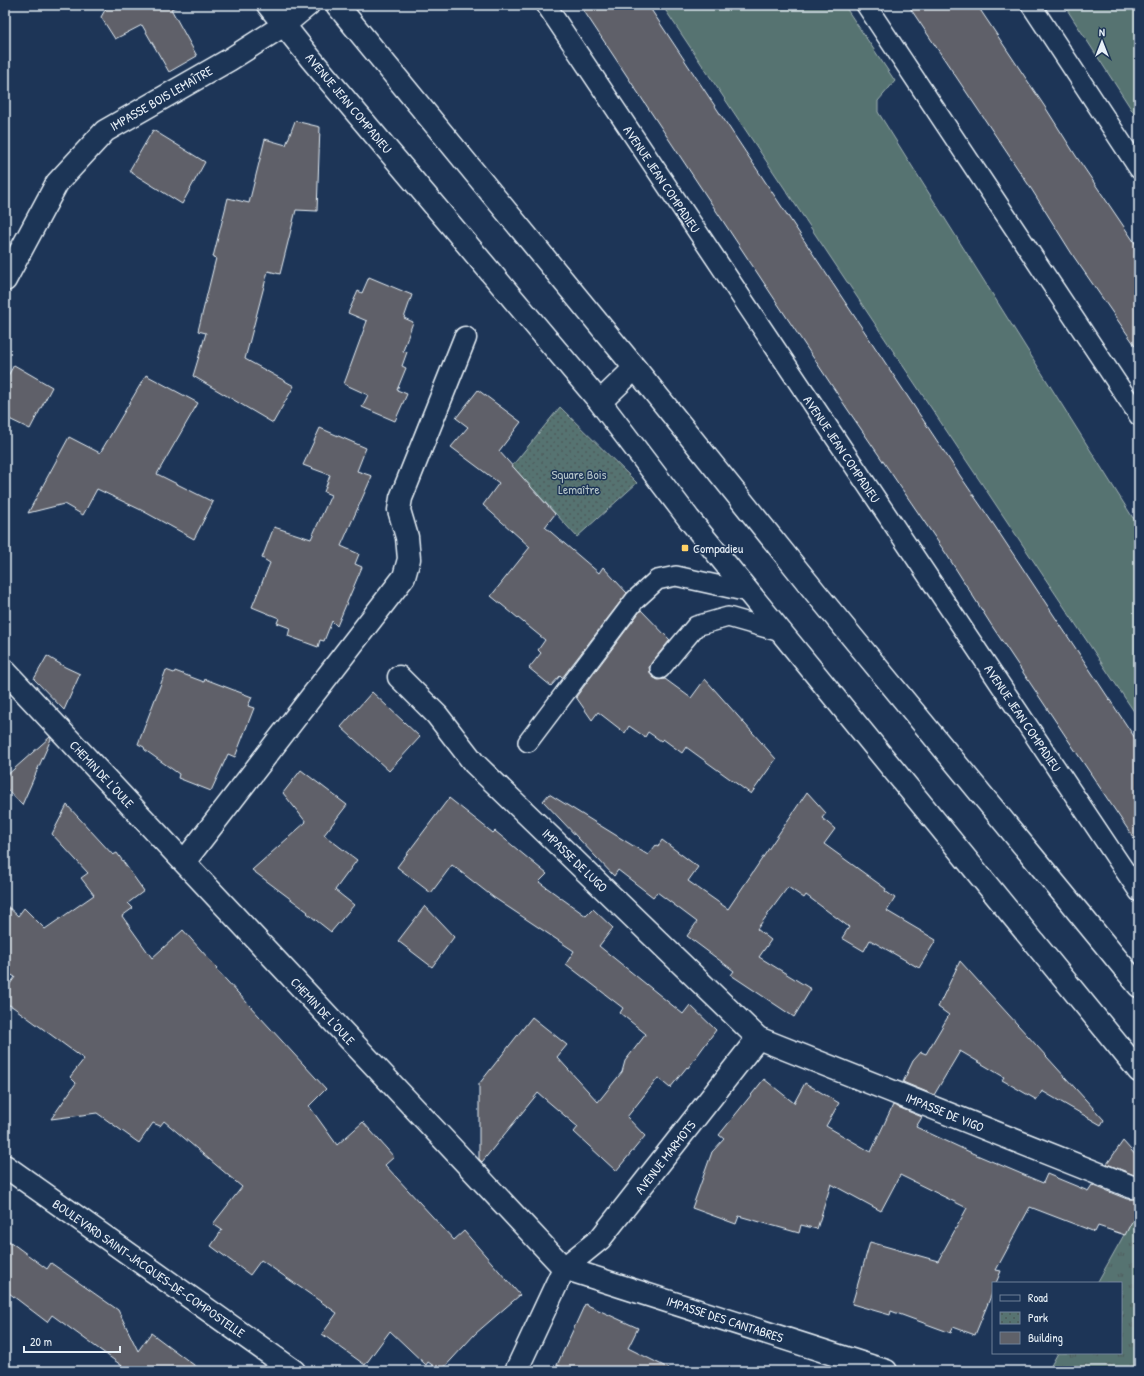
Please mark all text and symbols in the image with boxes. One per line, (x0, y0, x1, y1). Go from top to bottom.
north arrow (1082, 22, 1122, 62)
text: N (1099, 25, 1105, 39)
street label: AVENUE JEAN COMPADIEU (302, 49, 396, 157)
street label: IMPASSE BOIS LEMAÎTRE (107, 61, 216, 135)
street label: AVENUE JEAN COMPADIEU (619, 122, 705, 236)
street label: AVENUE JEAN COMPADIEU (799, 392, 885, 506)
park label: Square Bois Lemaître (551, 465, 607, 498)
place label: Compadieu (693, 539, 743, 557)
marker: Compadieu (680, 543, 690, 553)
street label: AVENUE JEAN COMPADIEU (980, 661, 1066, 775)
street label: CHEMIN DE L'OULE (66, 736, 138, 812)
street label: IMPASSE DE LUGO (538, 824, 612, 896)
street label: CHEMIN DE L'OULE (287, 973, 359, 1049)
street label: IMPASSE DE VIGO (903, 1088, 987, 1136)
street label: AVENUE MARMOTS (630, 1116, 700, 1198)
street label: BOULEVARD SAINT-JACQUES-DE-COMPOSTELLE (49, 1194, 249, 1342)
legend (992, 1282, 1122, 1354)
text: Road (1028, 1289, 1048, 1306)
street label: IMPASSE DES CANTABRES (664, 1292, 786, 1346)
text: Park (1028, 1309, 1048, 1326)
scale bar (24, 1328, 120, 1354)
text: Building (1028, 1329, 1063, 1346)
text: 20 m (30, 1333, 52, 1350)

